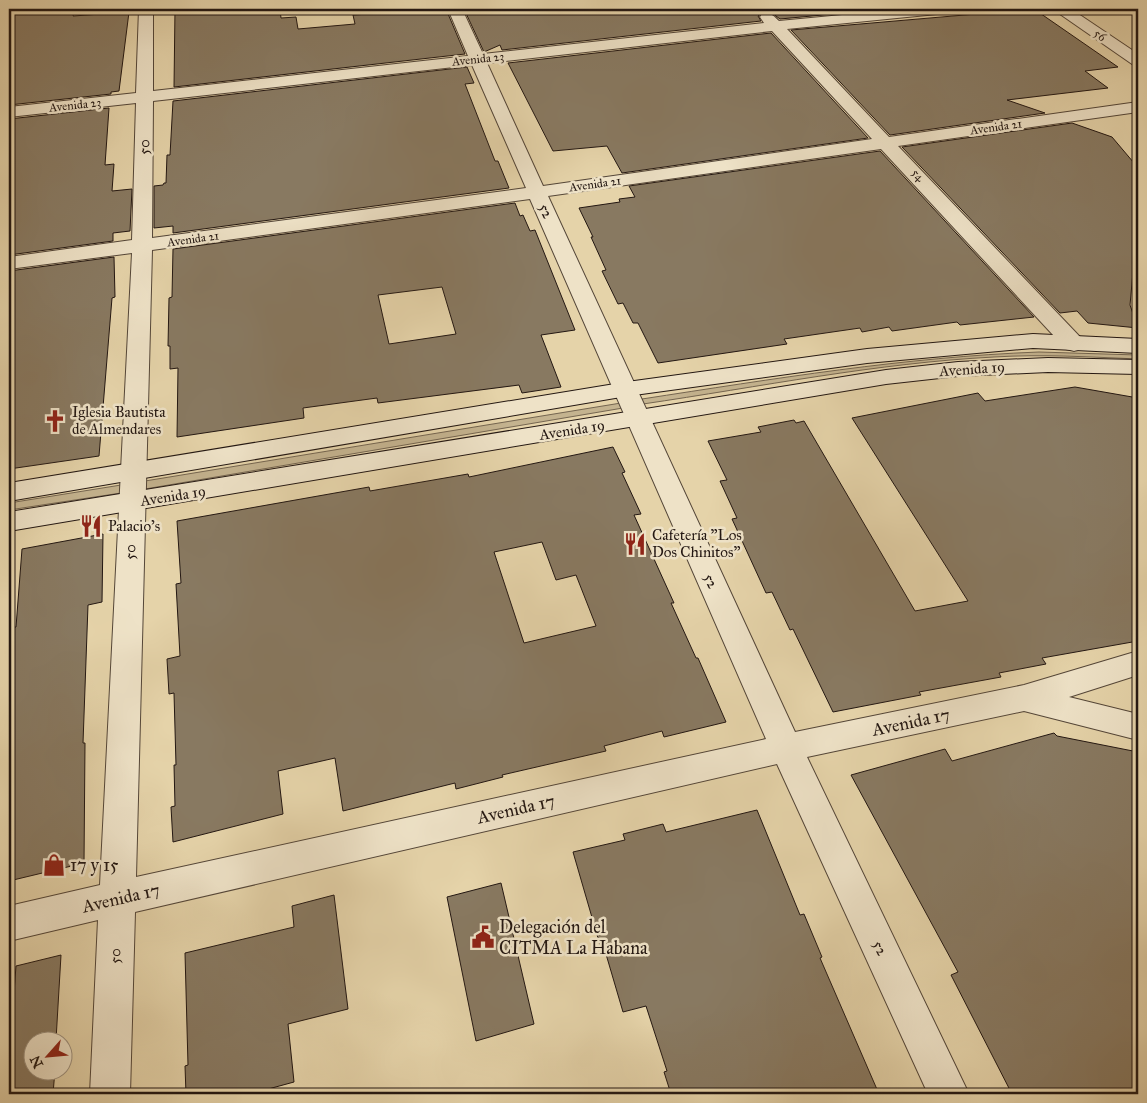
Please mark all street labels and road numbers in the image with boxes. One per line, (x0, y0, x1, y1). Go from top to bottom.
street label: 56 (1091, 26, 1109, 45)
street label: Avenida 23 (450, 49, 505, 69)
street label: Avenida 23 (47, 95, 102, 115)
street label: Avenida 21 (968, 116, 1023, 138)
street label: 50 (135, 139, 153, 155)
street label: 54 (909, 166, 927, 184)
street label: Avenida 21 (567, 173, 622, 195)
street label: 52 (535, 201, 557, 222)
street label: Avenida 21 (165, 228, 220, 250)
street label: Avenida 19 (937, 358, 1006, 380)
street label: Avenida 19 (537, 416, 606, 444)
street label: Avenida 19 (138, 482, 207, 510)
street label: 50 (121, 544, 139, 560)
street label: 52 (700, 571, 722, 592)
street label: Avenida 17 (869, 703, 952, 741)
street label: Avenida 17 (474, 789, 557, 829)
street label: Avenida 17 (79, 878, 162, 918)
street label: 52 (869, 938, 891, 959)
street label: 50 (106, 948, 124, 964)

